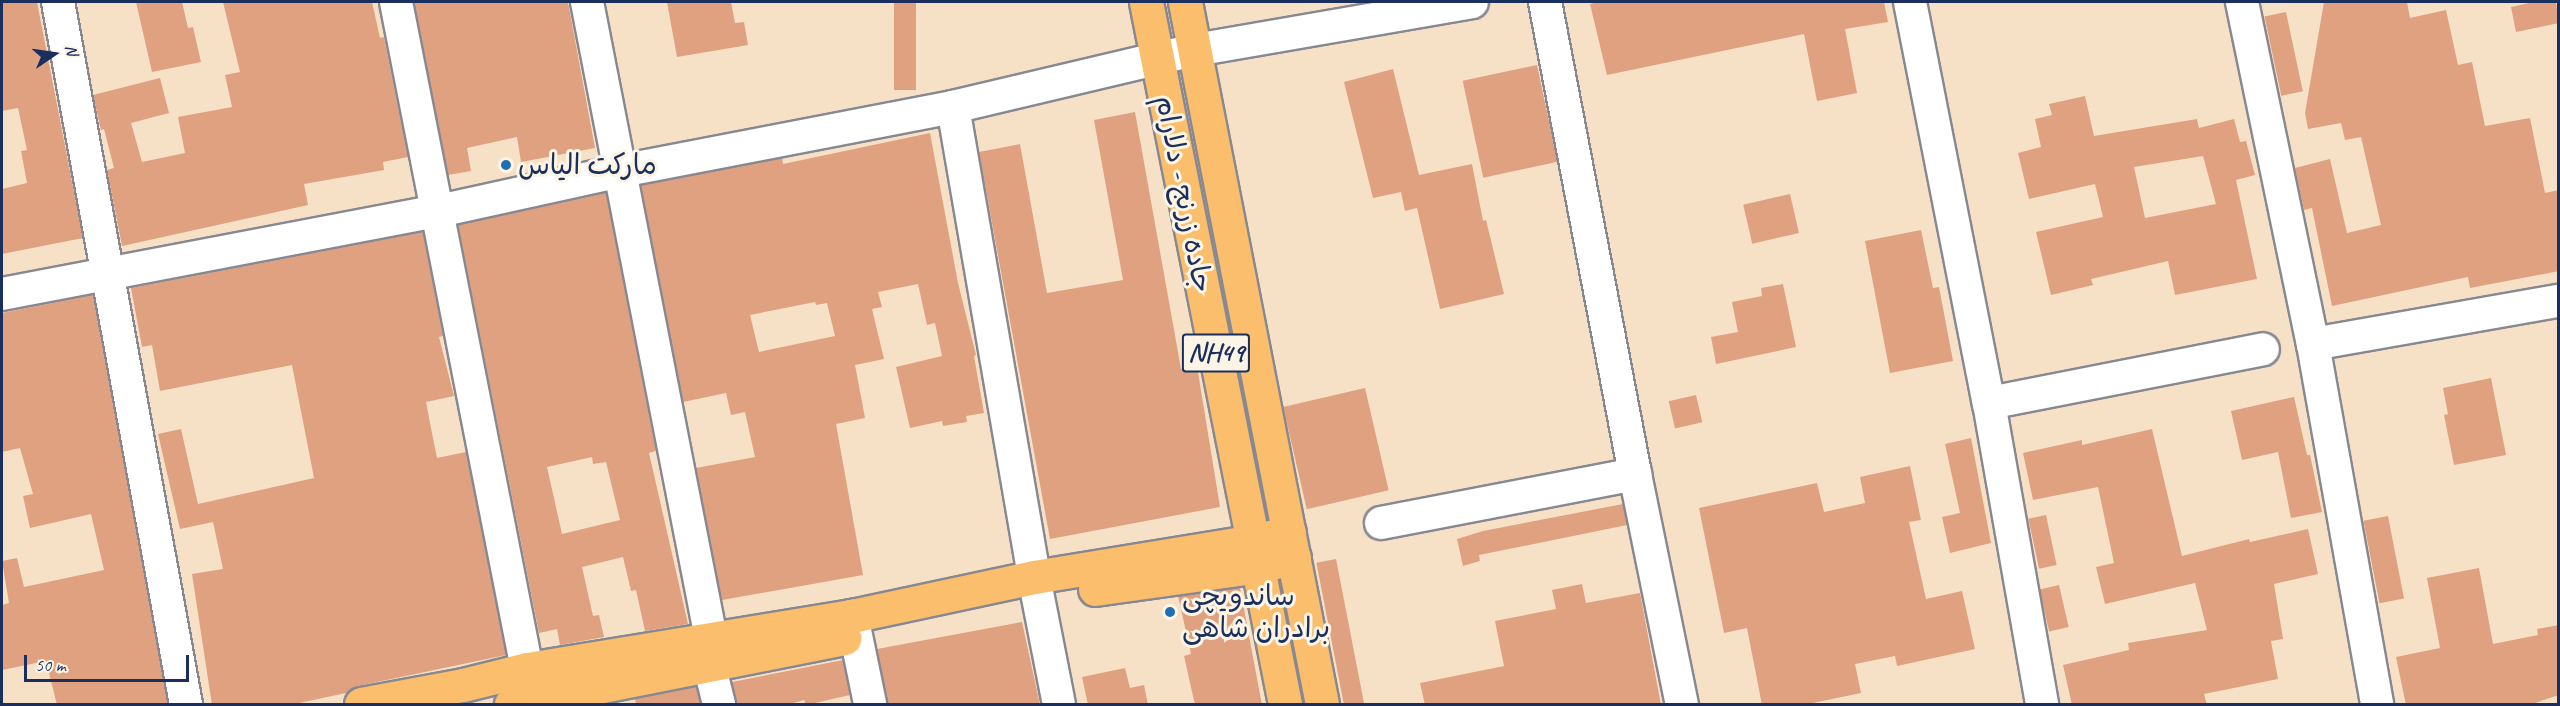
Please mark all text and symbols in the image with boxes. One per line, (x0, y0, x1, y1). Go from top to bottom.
north arrow (24, 24, 84, 84)
text: N (61, 43, 82, 57)
street label: جاده زرنج - دلارام (1148, 93, 1220, 295)
place label: مارکت الیاس (518, 148, 657, 182)
marker: مارکت الیاس (499, 158, 513, 172)
road number: NH49 (1182, 329, 1250, 377)
place label: ساندویچی برادران شاهی (1182, 579, 1330, 645)
marker: ساندویچی برادران شاهی (1163, 605, 1177, 619)
scale bar (27, 643, 192, 681)
text: 50 m (35, 654, 66, 676)

